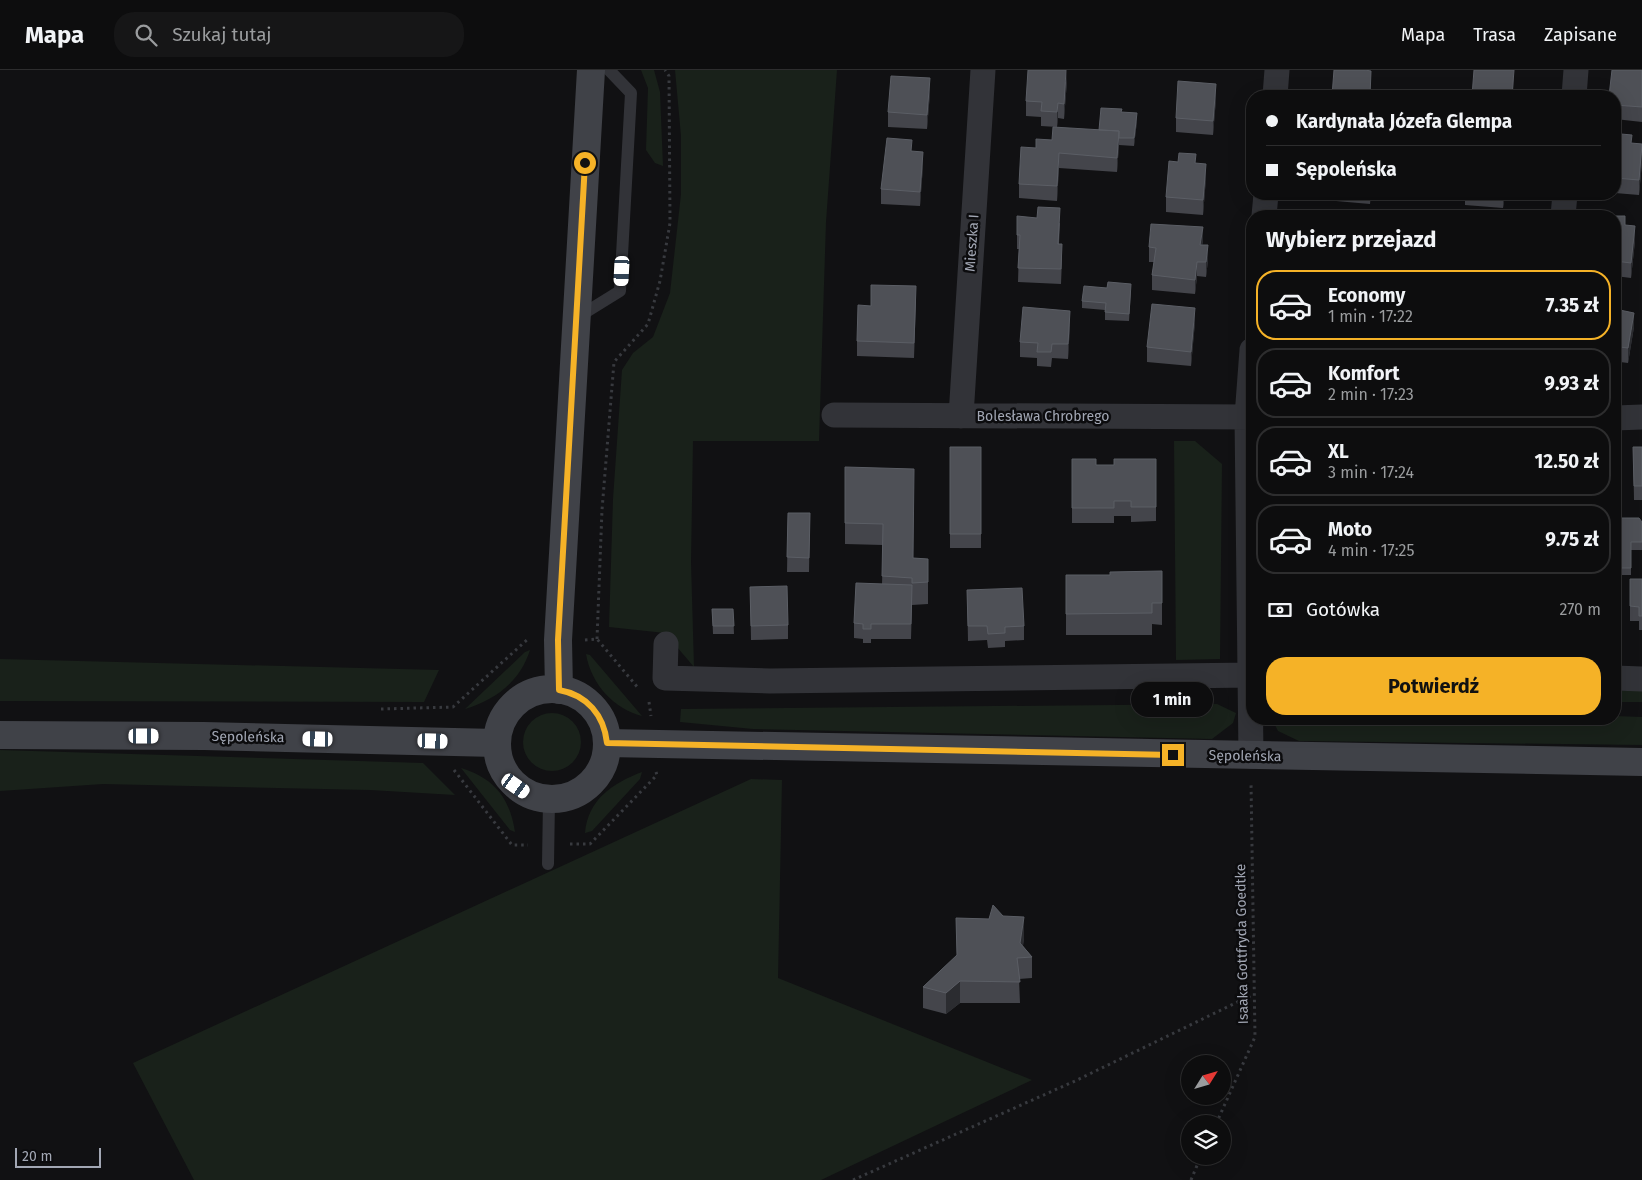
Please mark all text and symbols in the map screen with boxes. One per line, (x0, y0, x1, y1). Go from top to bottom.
search box (114, 12, 464, 57)
text: Mapa (25, 21, 84, 49)
icon: search (132, 21, 160, 49)
text: Szukaj tutaj (172, 23, 272, 46)
text: Mapa (1401, 24, 1445, 46)
text: Trasa (1473, 24, 1516, 46)
text: Zapisane (1544, 24, 1617, 46)
text: Kardynała Józefa Glempa (1296, 110, 1512, 133)
route start (574, 152, 596, 174)
text: Sępoleńska (1296, 158, 1397, 181)
street label: Mieszka I (962, 214, 982, 272)
text: Wybierz przejazd (1266, 226, 1437, 253)
car (613, 256, 630, 286)
icon: car (1268, 283, 1313, 328)
text: Economy (1328, 284, 1405, 307)
text: 7.35 zł (1545, 294, 1599, 317)
text: 1 min · 17:22 (1328, 307, 1413, 326)
icon: car (1268, 361, 1313, 406)
text: Komfort (1328, 362, 1399, 385)
text: 9.93 zł (1544, 372, 1599, 395)
text: 2 min · 17:23 (1328, 385, 1414, 404)
street label: Bolesława Chrobrego (977, 408, 1109, 425)
icon: car (1268, 439, 1313, 484)
text: XL (1328, 440, 1349, 463)
text: 12.50 zł (1535, 450, 1599, 473)
text: 3 min · 17:24 (1328, 463, 1414, 482)
icon: car (1268, 517, 1313, 562)
text: Moto (1328, 518, 1372, 541)
text: 9.75 zł (1545, 528, 1599, 551)
text: 4 min · 17:25 (1328, 541, 1414, 560)
icon: cash (1266, 596, 1294, 624)
text: Gotówka (1306, 598, 1380, 621)
text: 270 m (1559, 600, 1601, 619)
button: Potwierdź (1266, 657, 1601, 715)
callout: 1 min (1132, 682, 1214, 718)
text: 1 min (1153, 690, 1191, 709)
street label: Sępoleńska (211, 728, 285, 746)
car (129, 729, 159, 744)
car (302, 731, 333, 747)
car (417, 733, 448, 749)
route end (1162, 744, 1184, 766)
street label: Sępoleńska (1208, 747, 1282, 765)
car (499, 771, 532, 801)
street label: Isaaka Gottfryda Goedtke (1232, 864, 1252, 1024)
north arrow (1181, 1055, 1231, 1105)
map controls (1181, 1055, 1231, 1165)
button: layers (1181, 1115, 1231, 1165)
scale bar (15, 1145, 101, 1168)
text: 20 m (22, 1148, 52, 1165)

